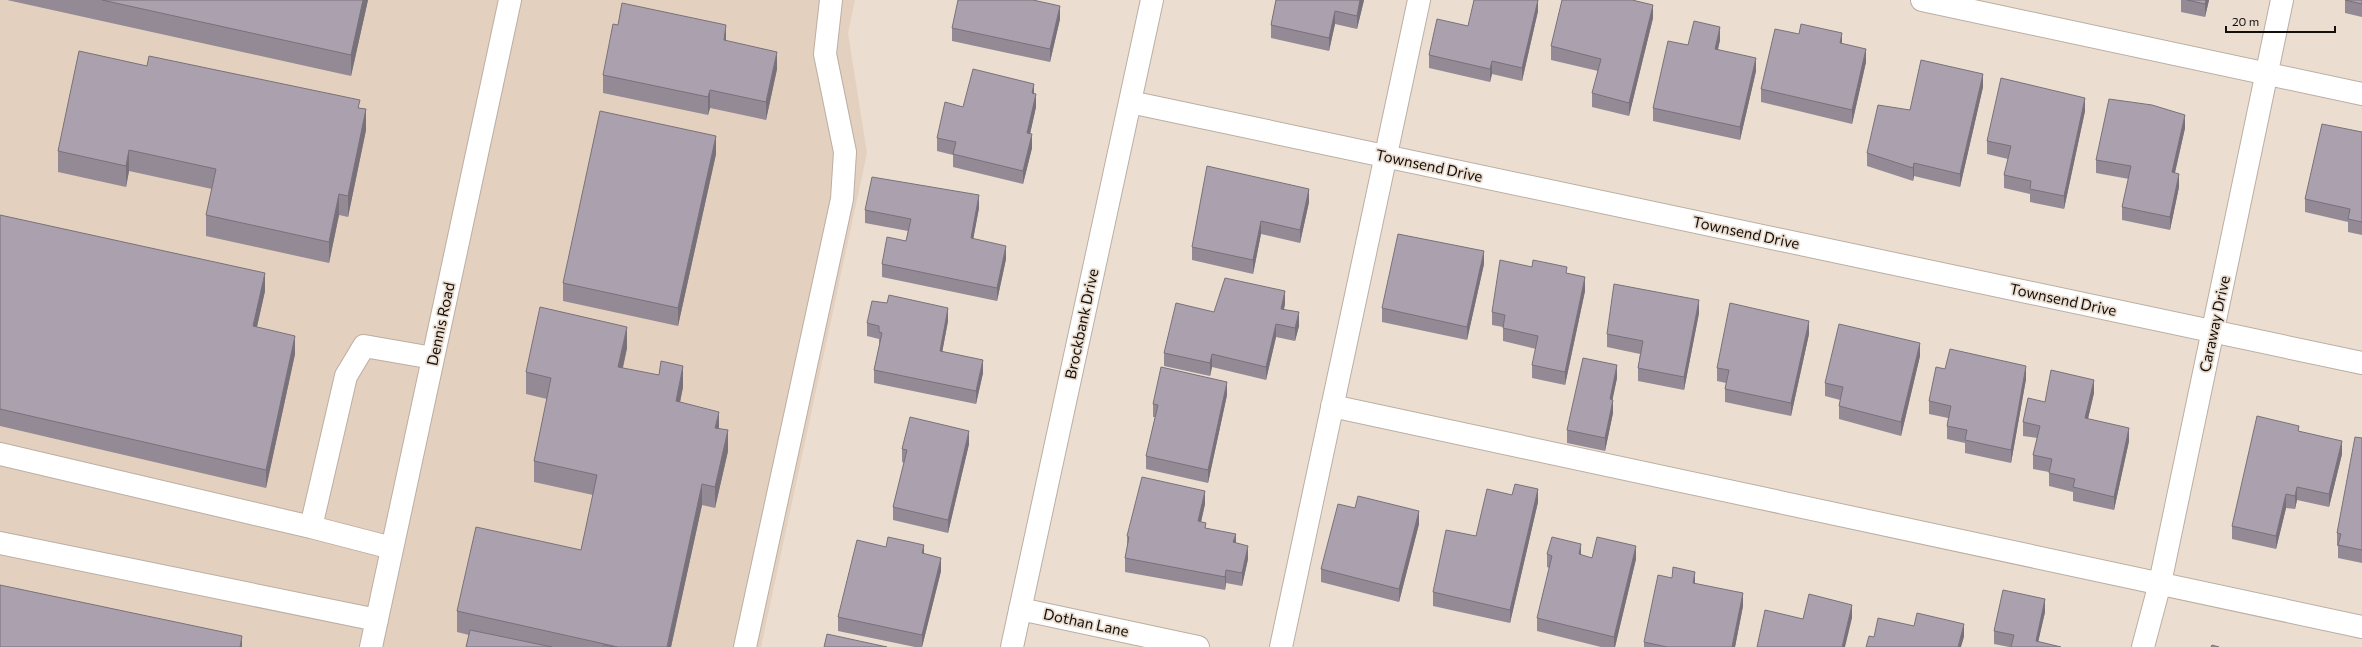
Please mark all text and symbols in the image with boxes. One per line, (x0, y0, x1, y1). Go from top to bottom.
scale bar (2226, 8, 2335, 34)
text: 20 m (2232, 14, 2259, 28)
street label: Townsend Drive (1374, 145, 1484, 185)
street label: Townsend Drive (1691, 212, 1801, 252)
street label: Brockbank Drive (1061, 267, 1102, 381)
street label: Caraway Drive (2195, 274, 2233, 374)
street label: Townsend Drive (2008, 279, 2118, 319)
street label: Dennis Road (422, 280, 458, 367)
street label: Dothan Lane (1042, 604, 1131, 640)

